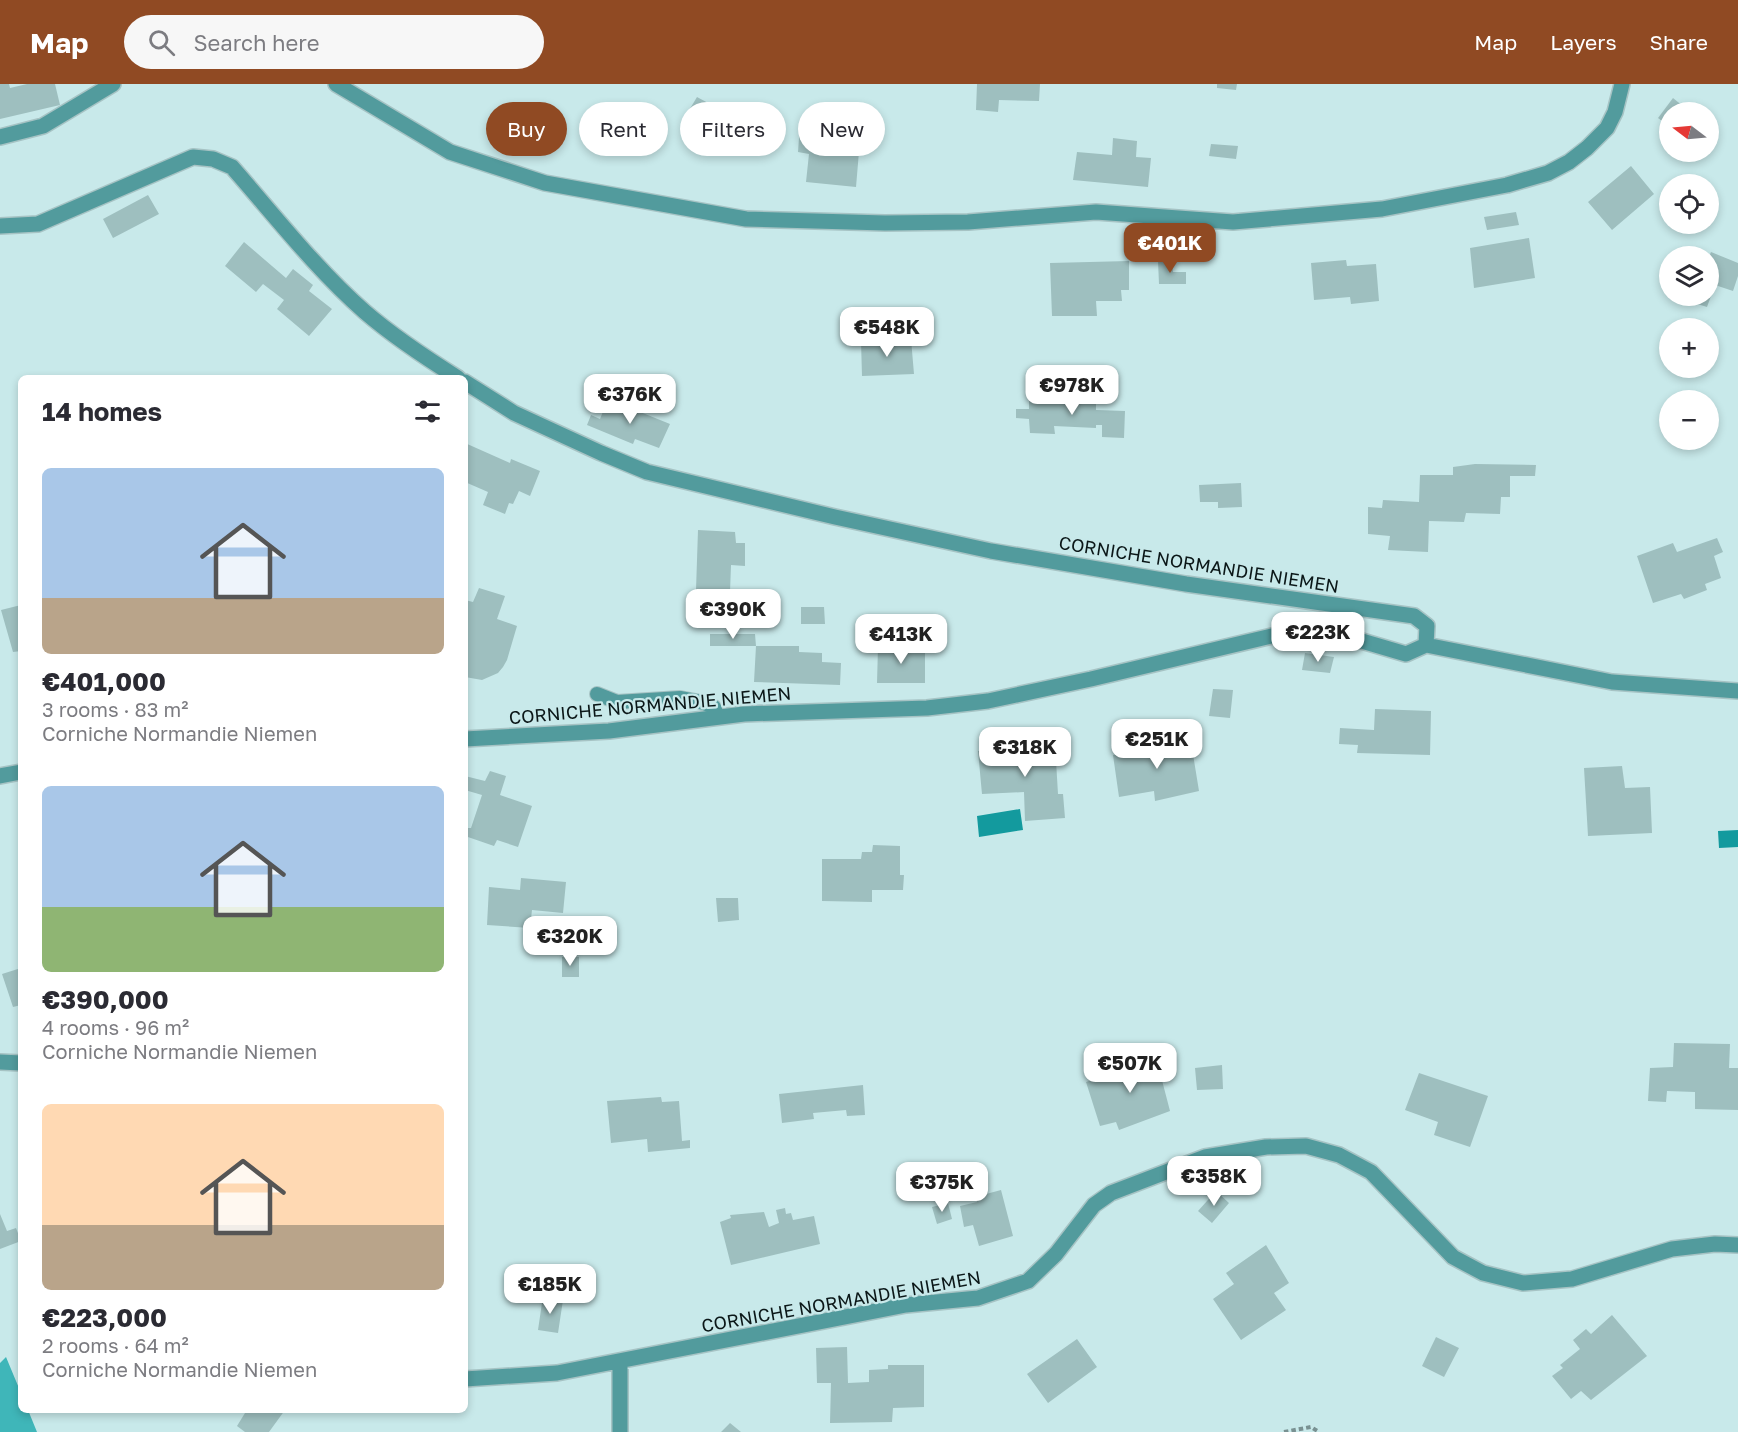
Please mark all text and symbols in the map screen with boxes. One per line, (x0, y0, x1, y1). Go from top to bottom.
search box (124, 15, 544, 69)
text: Map (30, 26, 88, 59)
icon: search (145, 26, 178, 59)
text: Search here (193, 29, 319, 56)
text: Map (1474, 29, 1517, 55)
text: Layers (1550, 29, 1617, 55)
text: Share (1650, 29, 1708, 55)
chip: Buy (486, 102, 567, 156)
chip: Rent (579, 102, 668, 156)
chip: Filters (680, 102, 786, 156)
chip: New (798, 102, 885, 156)
north arrow (1659, 102, 1719, 162)
map controls (1659, 102, 1719, 450)
button: locate (1659, 174, 1719, 234)
pin: €401K (1128, 223, 1212, 274)
text: €401K (1138, 230, 1202, 254)
button: layers (1659, 246, 1719, 306)
pin: €548K (845, 307, 929, 358)
text: €548K (854, 314, 920, 338)
button: + (1659, 318, 1719, 378)
pin: €978K (1030, 365, 1114, 416)
text: €978K (1040, 372, 1105, 396)
pin: €376K (588, 374, 672, 425)
text: €376K (598, 381, 662, 405)
button: − (1659, 390, 1719, 450)
icon: filters (411, 395, 444, 428)
text: 14 homes (42, 396, 162, 427)
icon: home (189, 507, 297, 615)
street label: CORNICHE NORMANDIE NIEMEN (1057, 531, 1341, 597)
pin: €390K (691, 589, 775, 640)
text: €390K (700, 596, 766, 620)
pin: €223K (1276, 612, 1360, 663)
pin: €413K (859, 614, 943, 665)
text: €223K (1285, 619, 1351, 643)
text: €413K (869, 621, 933, 645)
text: €401,000 (42, 666, 166, 697)
street label: CORNICHE NORMANDIE NIEMEN (508, 682, 792, 728)
text: 3 rooms · 83 m² (42, 697, 188, 721)
pin: €251K (1115, 719, 1199, 770)
text: Corniche Normandie Niemen (42, 721, 317, 745)
text: €251K (1125, 726, 1189, 750)
pin: €318K (983, 727, 1067, 778)
text: €318K (993, 734, 1057, 758)
icon: home (189, 825, 297, 933)
pin: €320K (528, 916, 612, 967)
text: €320K (537, 923, 603, 947)
text: €390,000 (42, 984, 169, 1015)
text: 4 rooms · 96 m² (42, 1015, 189, 1039)
text: Corniche Normandie Niemen (42, 1039, 317, 1063)
pin: €507K (1088, 1043, 1172, 1094)
text: €507K (1098, 1050, 1162, 1074)
icon: home (189, 1143, 297, 1251)
pin: €358K (1172, 1156, 1256, 1207)
pin: €375K (900, 1162, 984, 1213)
text: €358K (1181, 1163, 1247, 1187)
text: €375K (910, 1169, 974, 1193)
pin: €185K (508, 1264, 592, 1315)
street label: CORNICHE NORMANDIE NIEMEN (700, 1266, 982, 1336)
text: €185K (518, 1271, 582, 1295)
text: €223,000 (42, 1302, 167, 1333)
text: 2 rooms · 64 m² (42, 1333, 189, 1357)
text: Corniche Normandie Niemen (42, 1357, 317, 1381)

